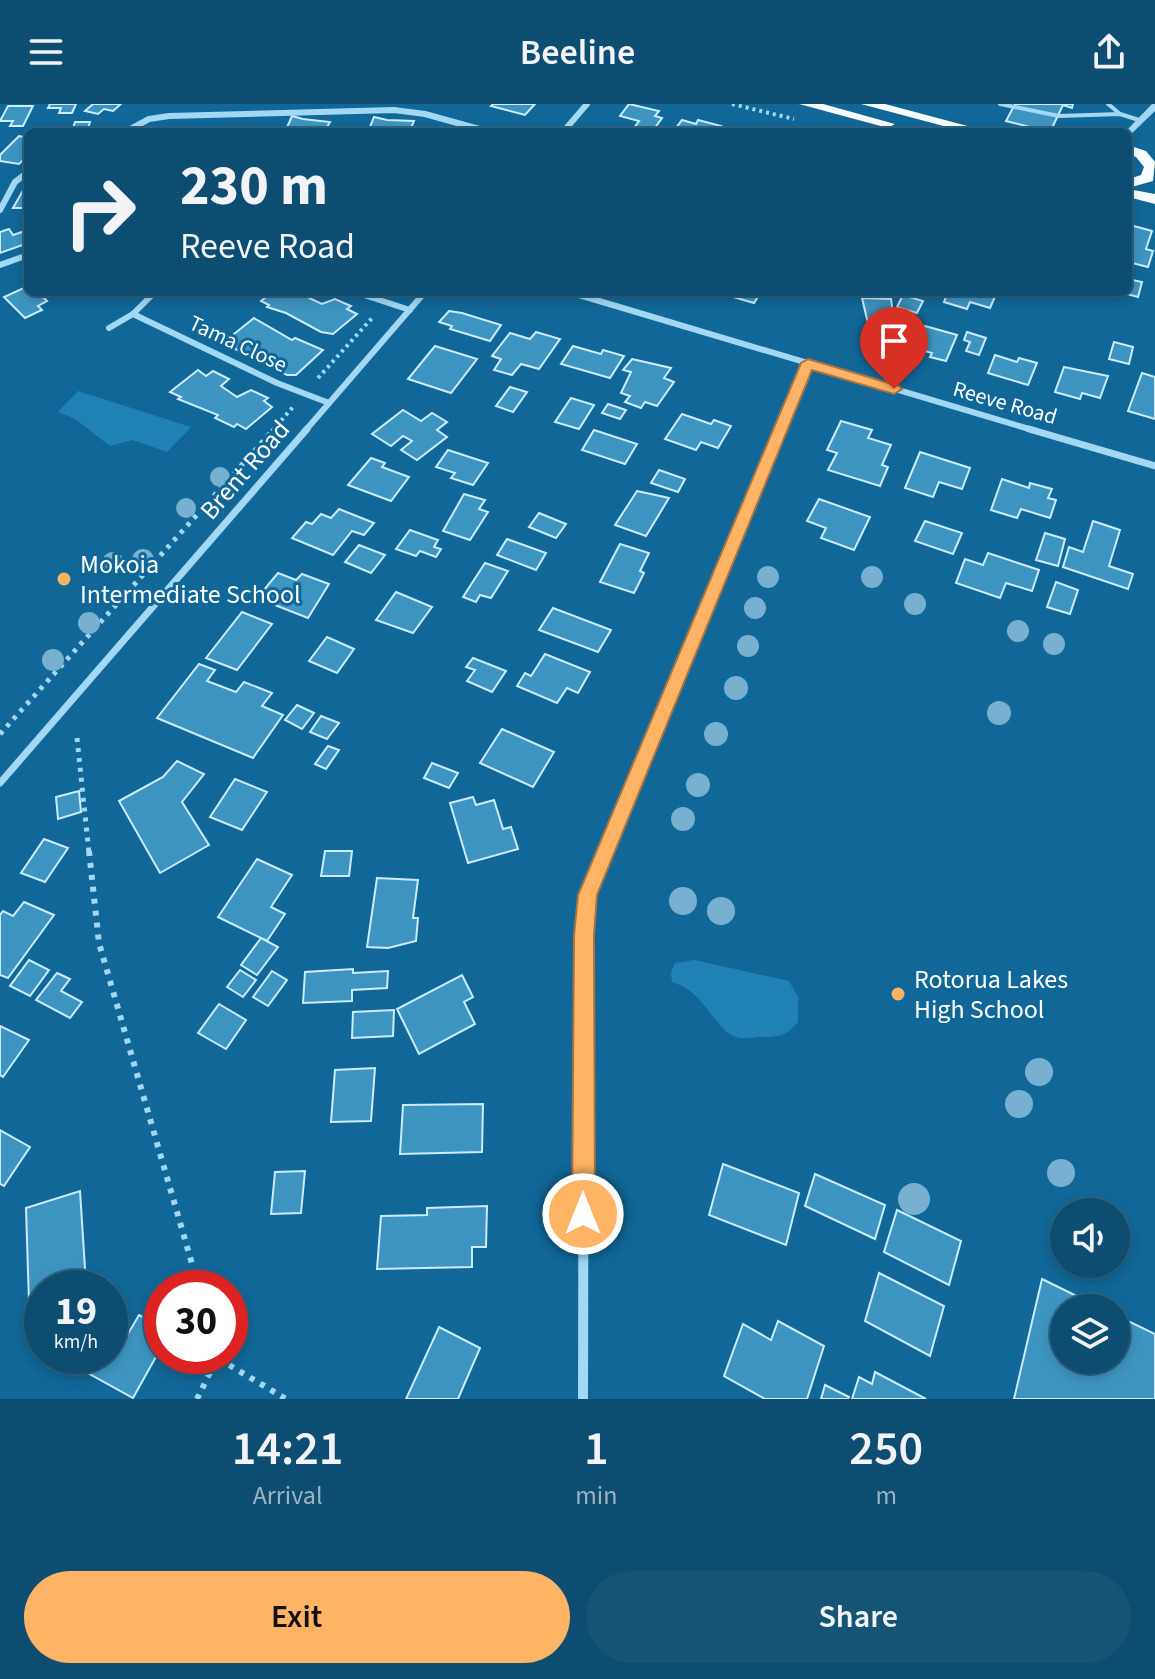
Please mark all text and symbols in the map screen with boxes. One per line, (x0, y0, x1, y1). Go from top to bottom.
text: Beeline (520, 27, 635, 78)
icon: menu (24, 30, 68, 74)
icon: share (1087, 30, 1131, 74)
text: 230 m (180, 147, 328, 226)
icon: right (48, 160, 152, 264)
text: Reeve Road (180, 221, 355, 272)
street label: Tama Close (184, 307, 293, 381)
pin (860, 307, 928, 389)
icon: arrive (872, 319, 916, 363)
street label: Reeve Road (949, 373, 1061, 433)
street label: Brent Road (191, 412, 299, 528)
place label: Mokoia Intermediate School (80, 546, 301, 613)
marker: Mokoia Intermediate School (55, 570, 73, 588)
place label: Rotorua Lakes High School (914, 961, 1068, 1028)
marker: Rotorua Lakes High School (889, 985, 907, 1003)
position arrow (541, 1172, 625, 1256)
map controls (1050, 1198, 1130, 1374)
button: sound (1050, 1198, 1130, 1278)
speed limit sign: 30 (144, 1270, 248, 1374)
text: 19 (55, 1283, 97, 1340)
button: layers (1050, 1294, 1130, 1374)
text: km/h (54, 1328, 98, 1356)
text: 14:21 (232, 1415, 344, 1483)
text: 1 (584, 1415, 609, 1483)
text: 250 (849, 1415, 923, 1483)
text: Arrival (253, 1477, 323, 1514)
text: min (575, 1477, 617, 1514)
text: m (875, 1477, 897, 1514)
button: Exit (24, 1571, 570, 1663)
button: Share (586, 1571, 1131, 1663)

